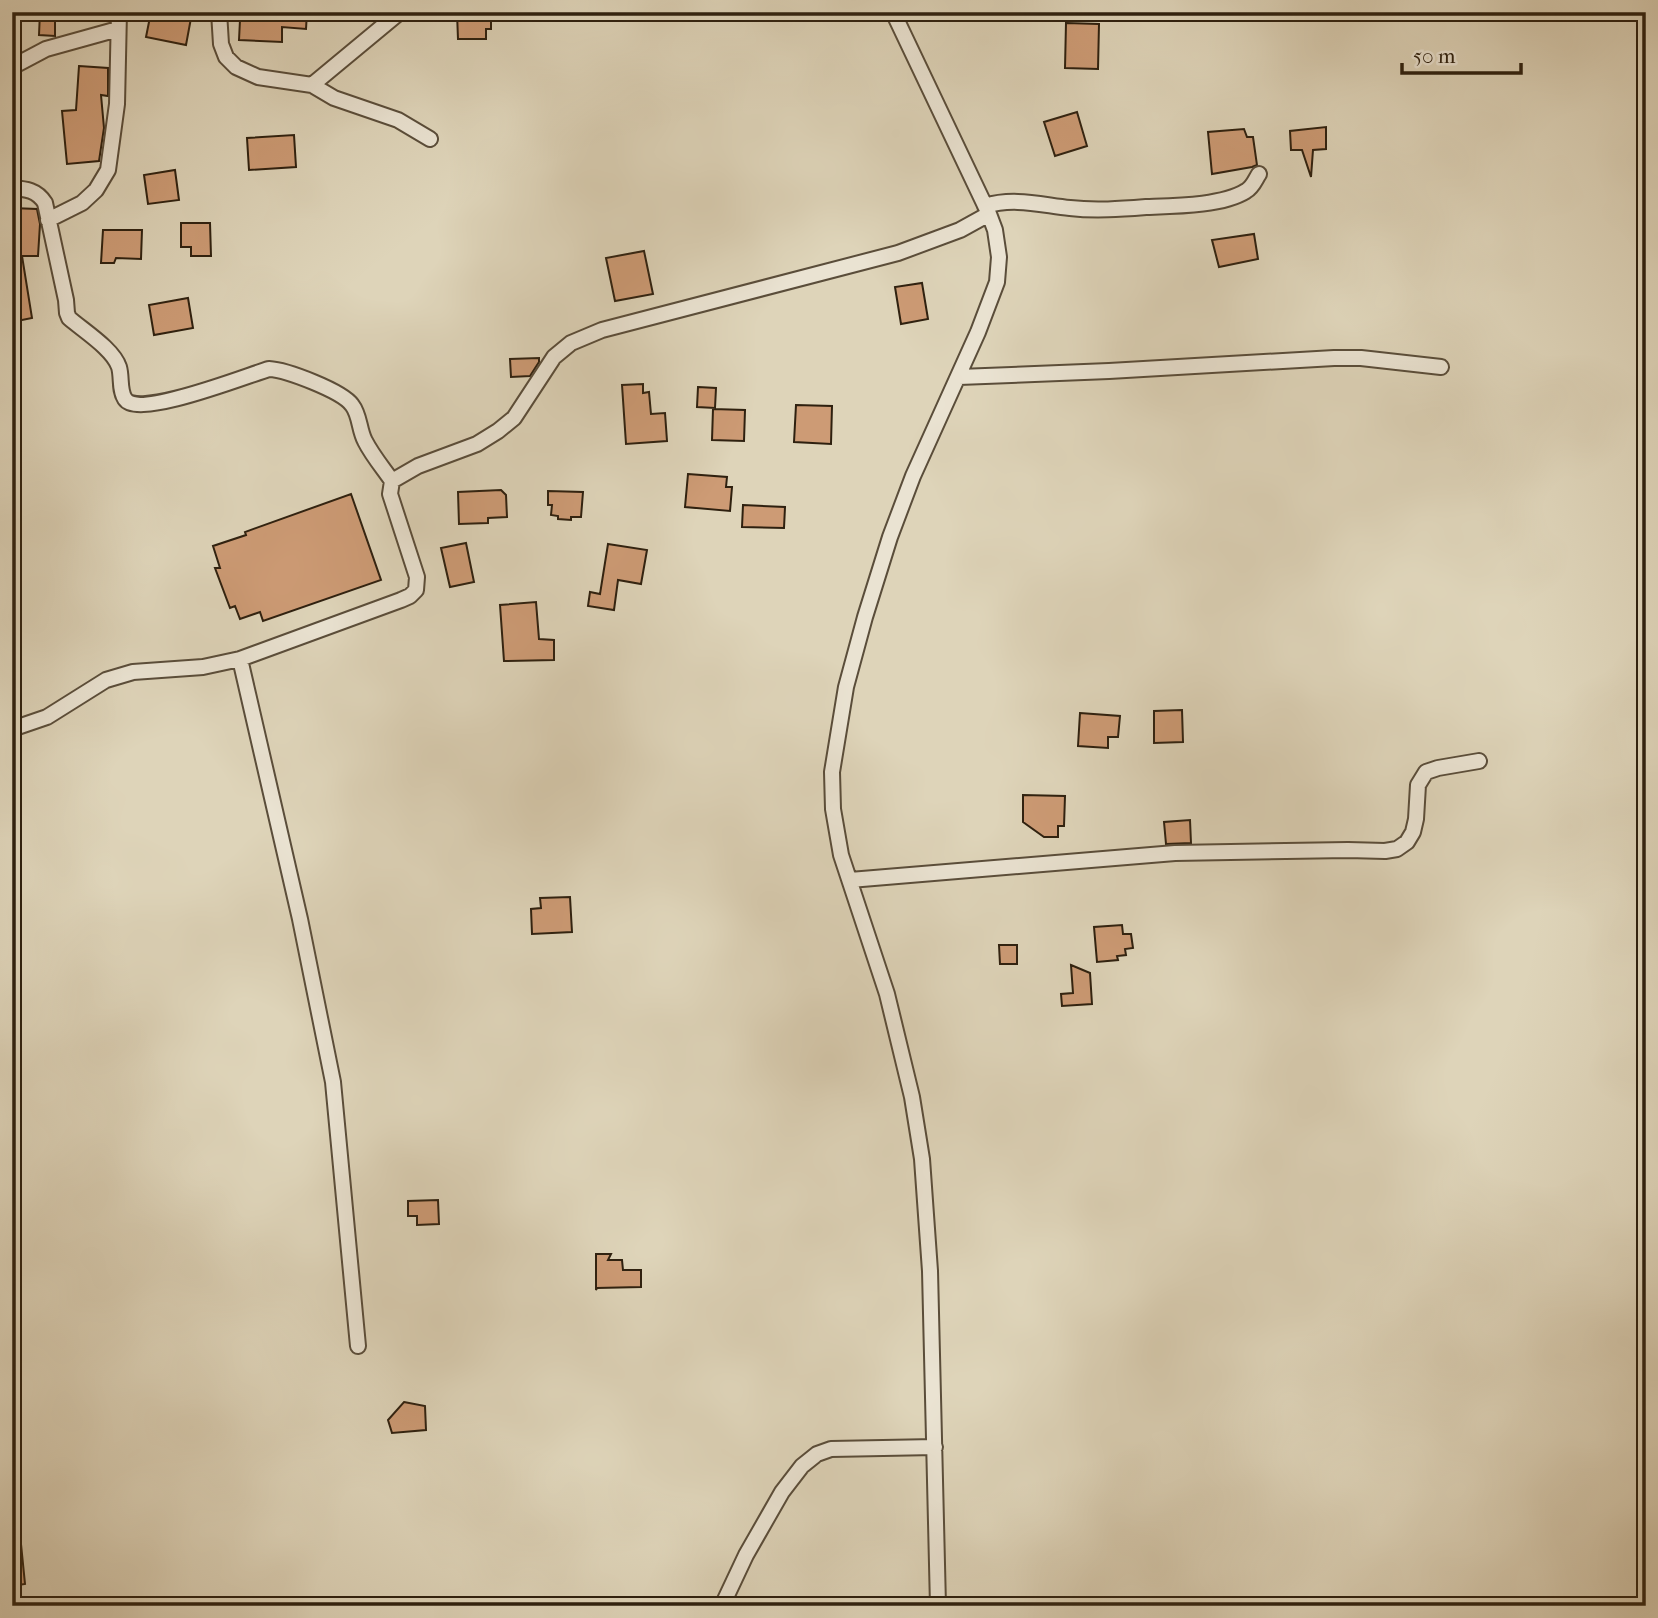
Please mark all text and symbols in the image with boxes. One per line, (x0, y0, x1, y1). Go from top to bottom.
scale bar (1402, 32, 1522, 76)
text: 50 m (1413, 44, 1456, 68)

